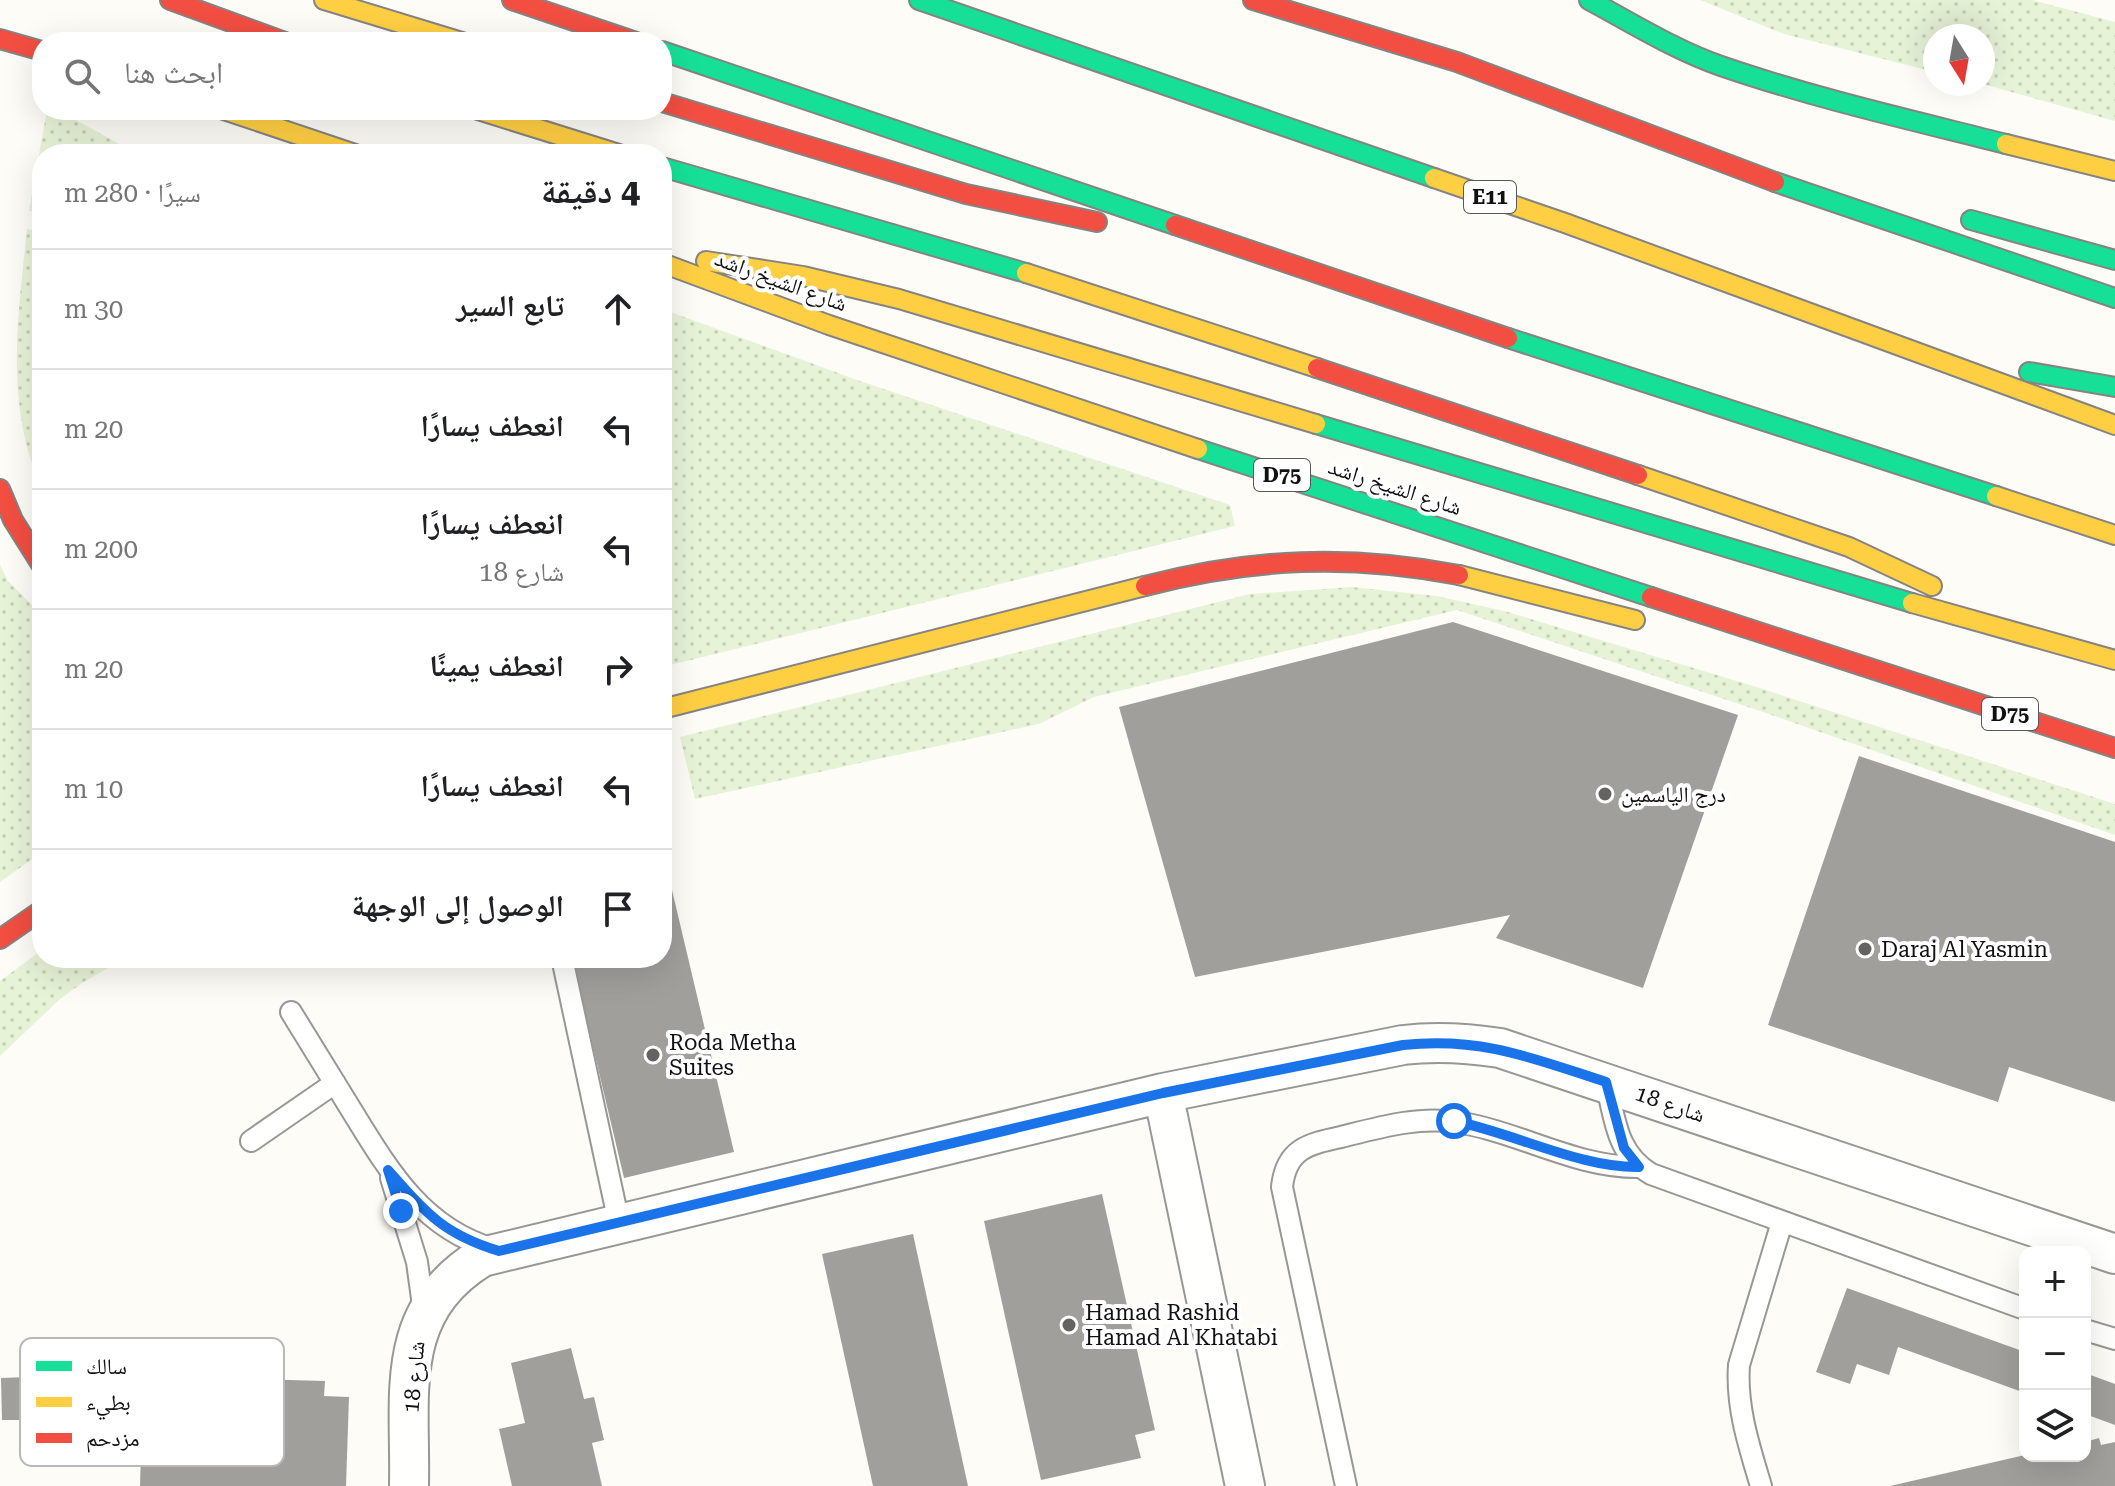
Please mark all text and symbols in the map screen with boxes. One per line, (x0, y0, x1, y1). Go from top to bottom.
north arrow (1923, 24, 1995, 96)
search box (32, 32, 672, 120)
icon: search (60, 54, 104, 98)
text: ابحث هنا (124, 55, 223, 90)
text: 4 دقيقة (541, 171, 640, 211)
text: سيرًا · 280 m (64, 178, 201, 208)
road number: E11 (1464, 181, 1516, 213)
street label: شارع الشيخ راشد (711, 246, 850, 317)
icon: ahead (596, 287, 640, 331)
text: تابع السير (456, 288, 564, 323)
text: 30 m (64, 294, 123, 324)
icon: left (596, 407, 640, 451)
text: انعطف يسارًا (420, 408, 564, 443)
text: 20 m (64, 414, 123, 444)
street label: شارع الشيخ راشد (1325, 454, 1465, 521)
road number: D75 (1254, 459, 1310, 491)
text: انعطف يسارًا (420, 506, 564, 541)
icon: left (596, 527, 640, 571)
text: 200 m (64, 534, 138, 564)
text: شارع 18 (479, 557, 564, 587)
icon: right (596, 647, 640, 691)
text: انعطف يمينًا (429, 648, 564, 683)
text: 20 m (64, 654, 123, 684)
road number: D75 (1982, 698, 2038, 730)
icon: left (596, 767, 640, 811)
text: انعطف يسارًا (420, 768, 564, 803)
text: 10 m (64, 774, 123, 804)
place label: درج الياسمين (1621, 782, 1726, 808)
marker: درج الياسمين (1596, 785, 1614, 803)
icon: arrive (596, 887, 640, 931)
text: الوصول إلى الوجهة (352, 888, 564, 923)
place label: Daraj Al Yasmin (1881, 937, 2048, 962)
marker: Daraj Al Yasmin (1856, 940, 1874, 958)
place label: Roda Metha Suites (669, 1030, 796, 1080)
marker: Roda Metha Suites (644, 1046, 662, 1064)
street label: شارع 18 (1632, 1080, 1708, 1128)
route start (1436, 1103, 1472, 1139)
route end (383, 1193, 419, 1229)
map controls (2019, 1246, 2091, 1462)
button: + (2019, 1246, 2091, 1318)
place label: Hamad Rashid Hamad Al Khatabi (1085, 1300, 1278, 1350)
marker: Hamad Rashid Hamad Al Khatabi (1060, 1316, 1078, 1334)
button: − (2019, 1318, 2091, 1390)
legend (20, 1338, 284, 1466)
street label: شارع 18 (398, 1340, 431, 1414)
text: سالك (86, 1354, 127, 1379)
text: بطيء (86, 1390, 131, 1420)
button: layers (2019, 1390, 2091, 1462)
text: مزدحم (86, 1426, 140, 1453)

